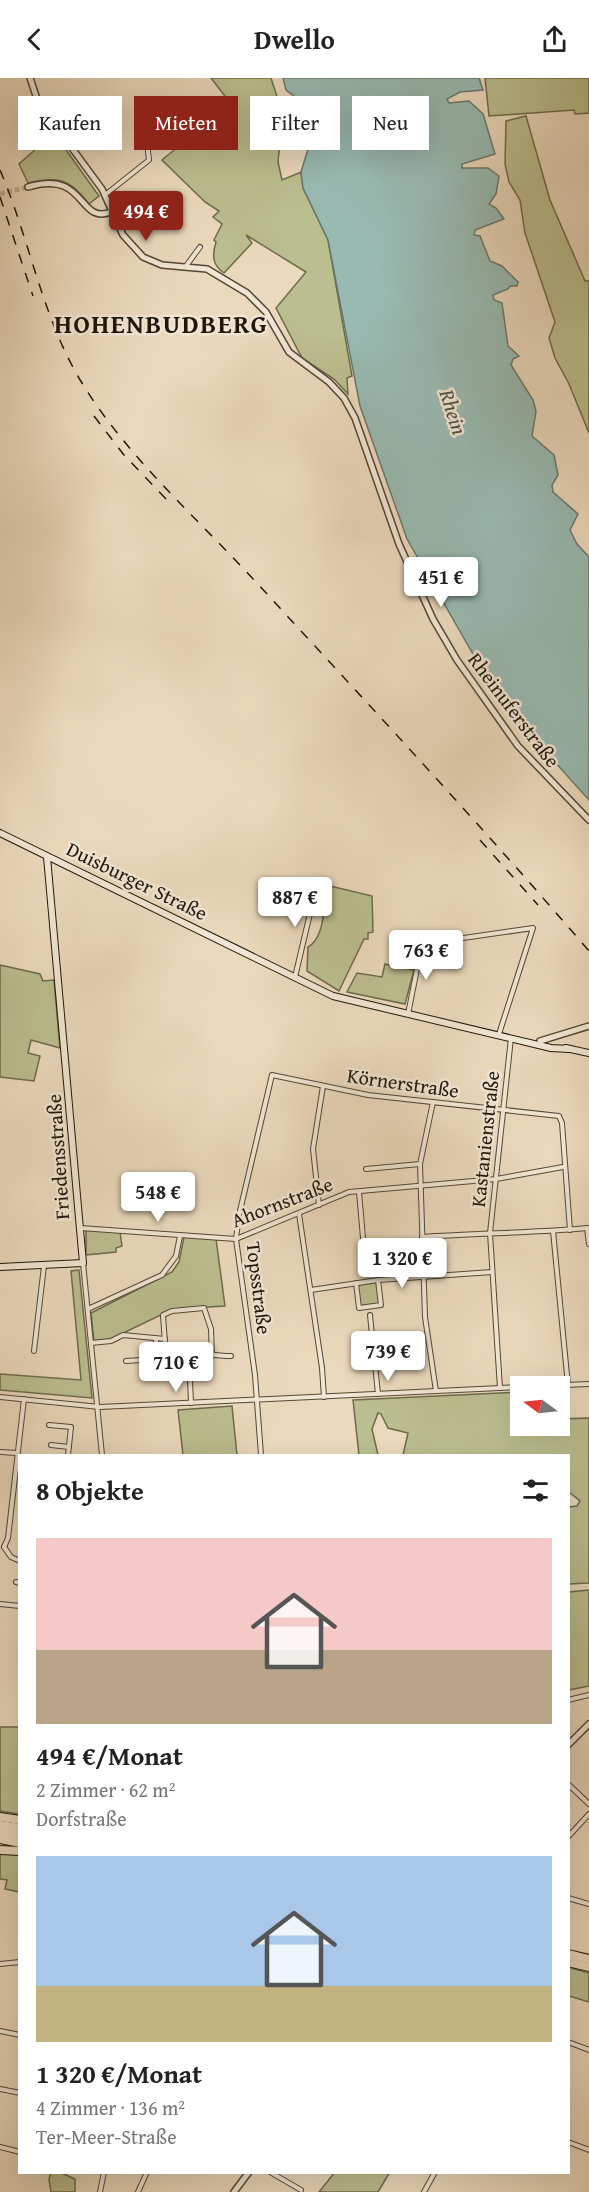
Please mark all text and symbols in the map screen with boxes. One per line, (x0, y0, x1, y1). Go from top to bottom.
text: Dwello (254, 19, 335, 59)
icon: back (18, 23, 51, 56)
icon: share (538, 23, 571, 56)
chip: Kaufen (18, 96, 122, 150)
chip: Mieten (134, 96, 238, 150)
chip: Filter (250, 96, 340, 150)
chip: Neu (352, 96, 429, 150)
pin: 494 € (104, 191, 188, 242)
text: 494 € (123, 196, 169, 225)
district label: HOHENBUDBERG (54, 304, 268, 343)
water label: Rhein (431, 384, 475, 439)
pin: 451 € (399, 557, 483, 608)
text: 451 € (418, 562, 464, 591)
street label: Rheinuferstraße (461, 646, 567, 773)
street label: Duisburger Straße (62, 834, 212, 927)
pin: 887 € (253, 877, 337, 928)
text: 887 € (272, 882, 318, 911)
pin: 763 € (384, 930, 468, 981)
text: 763 € (403, 935, 449, 964)
street label: Körnerstraße (345, 1060, 461, 1105)
street label: Kastanienstraße (463, 1069, 506, 1209)
street label: Friedensstraße (39, 1093, 76, 1221)
street label: Ahornstraße (227, 1169, 337, 1234)
pin: 548 € (116, 1172, 200, 1223)
text: 548 € (135, 1177, 181, 1206)
pin: 1 320 € (347, 1238, 457, 1289)
street label: Topsstraße (239, 1240, 280, 1336)
text: 1 320 € (372, 1243, 432, 1272)
pin: 739 € (346, 1331, 430, 1382)
text: 739 € (365, 1336, 411, 1365)
pin: 710 € (134, 1342, 218, 1393)
text: 710 € (153, 1347, 199, 1376)
north arrow (510, 1376, 570, 1436)
map controls (510, 1376, 570, 1436)
text: 8 Objekte (36, 1471, 144, 1510)
icon: filters (519, 1474, 552, 1507)
icon: home (240, 1577, 348, 1685)
text: 494 €/Monat (36, 1736, 183, 1775)
text: 2 Zimmer · 62 m² (36, 1775, 175, 1804)
text: Dorfstraße (36, 1804, 127, 1833)
icon: home (240, 1895, 348, 2003)
text: 1 320 €/Monat (36, 2054, 202, 2093)
text: 4 Zimmer · 136 m² (36, 2093, 185, 2122)
text: Ter-Meer-Straße (36, 2122, 177, 2151)

